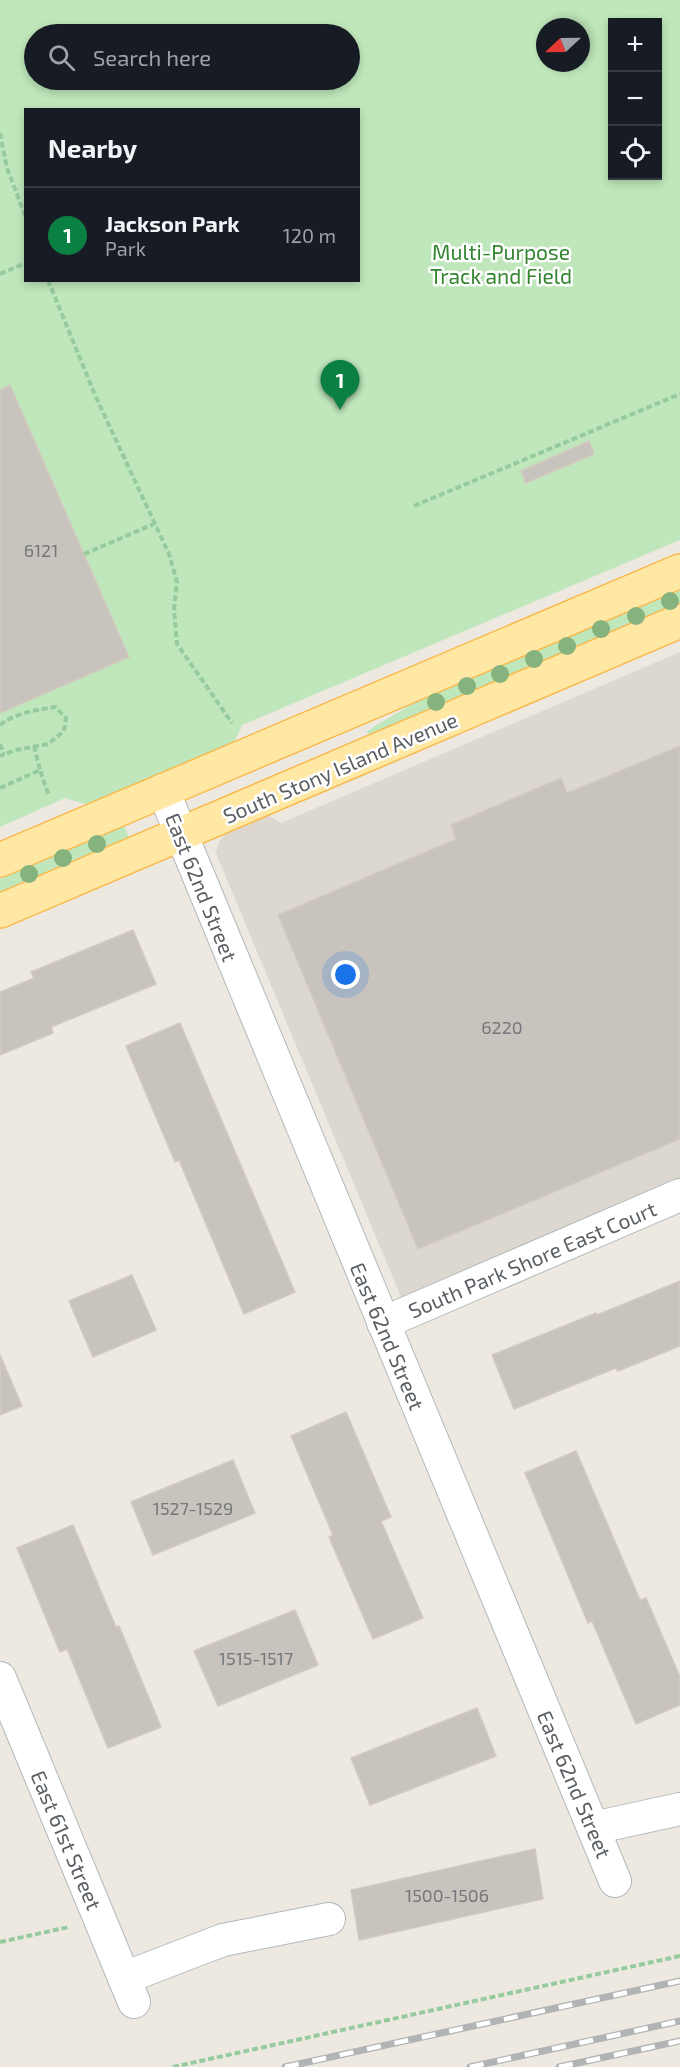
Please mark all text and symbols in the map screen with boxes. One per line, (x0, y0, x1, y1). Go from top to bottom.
north arrow (536, 18, 590, 72)
map controls (608, 18, 662, 180)
button: + (608, 18, 662, 72)
search box (24, 24, 360, 90)
icon: search (45, 41, 78, 74)
text: Search here (93, 44, 211, 70)
button: − (608, 72, 662, 126)
button: locate (608, 126, 662, 180)
text: Nearby (48, 132, 137, 163)
text: Jackson Park (105, 210, 240, 236)
text: 1 (63, 223, 72, 247)
text: 120 m (283, 223, 336, 247)
text: Park (105, 236, 146, 260)
park label: Multi-Purpose Track and Field (430, 239, 572, 288)
pin: 1 (320, 360, 360, 410)
house number: 6121 (24, 539, 58, 561)
street label: South Stony Island Avenue (219, 706, 461, 828)
street label: East 62nd Street (161, 809, 243, 965)
your location (331, 960, 360, 989)
house number: 6220 (481, 1016, 523, 1038)
street label: South Park Shore East Court (404, 1195, 660, 1323)
street label: East 62nd Street (346, 1259, 430, 1413)
house number: 1527-1529 (153, 1497, 233, 1519)
house number: 1515-1517 (219, 1647, 293, 1669)
street label: East 62nd Street (533, 1707, 617, 1861)
street label: East 61st Street (26, 1767, 108, 1913)
house number: 1500-1506 (405, 1884, 489, 1906)

